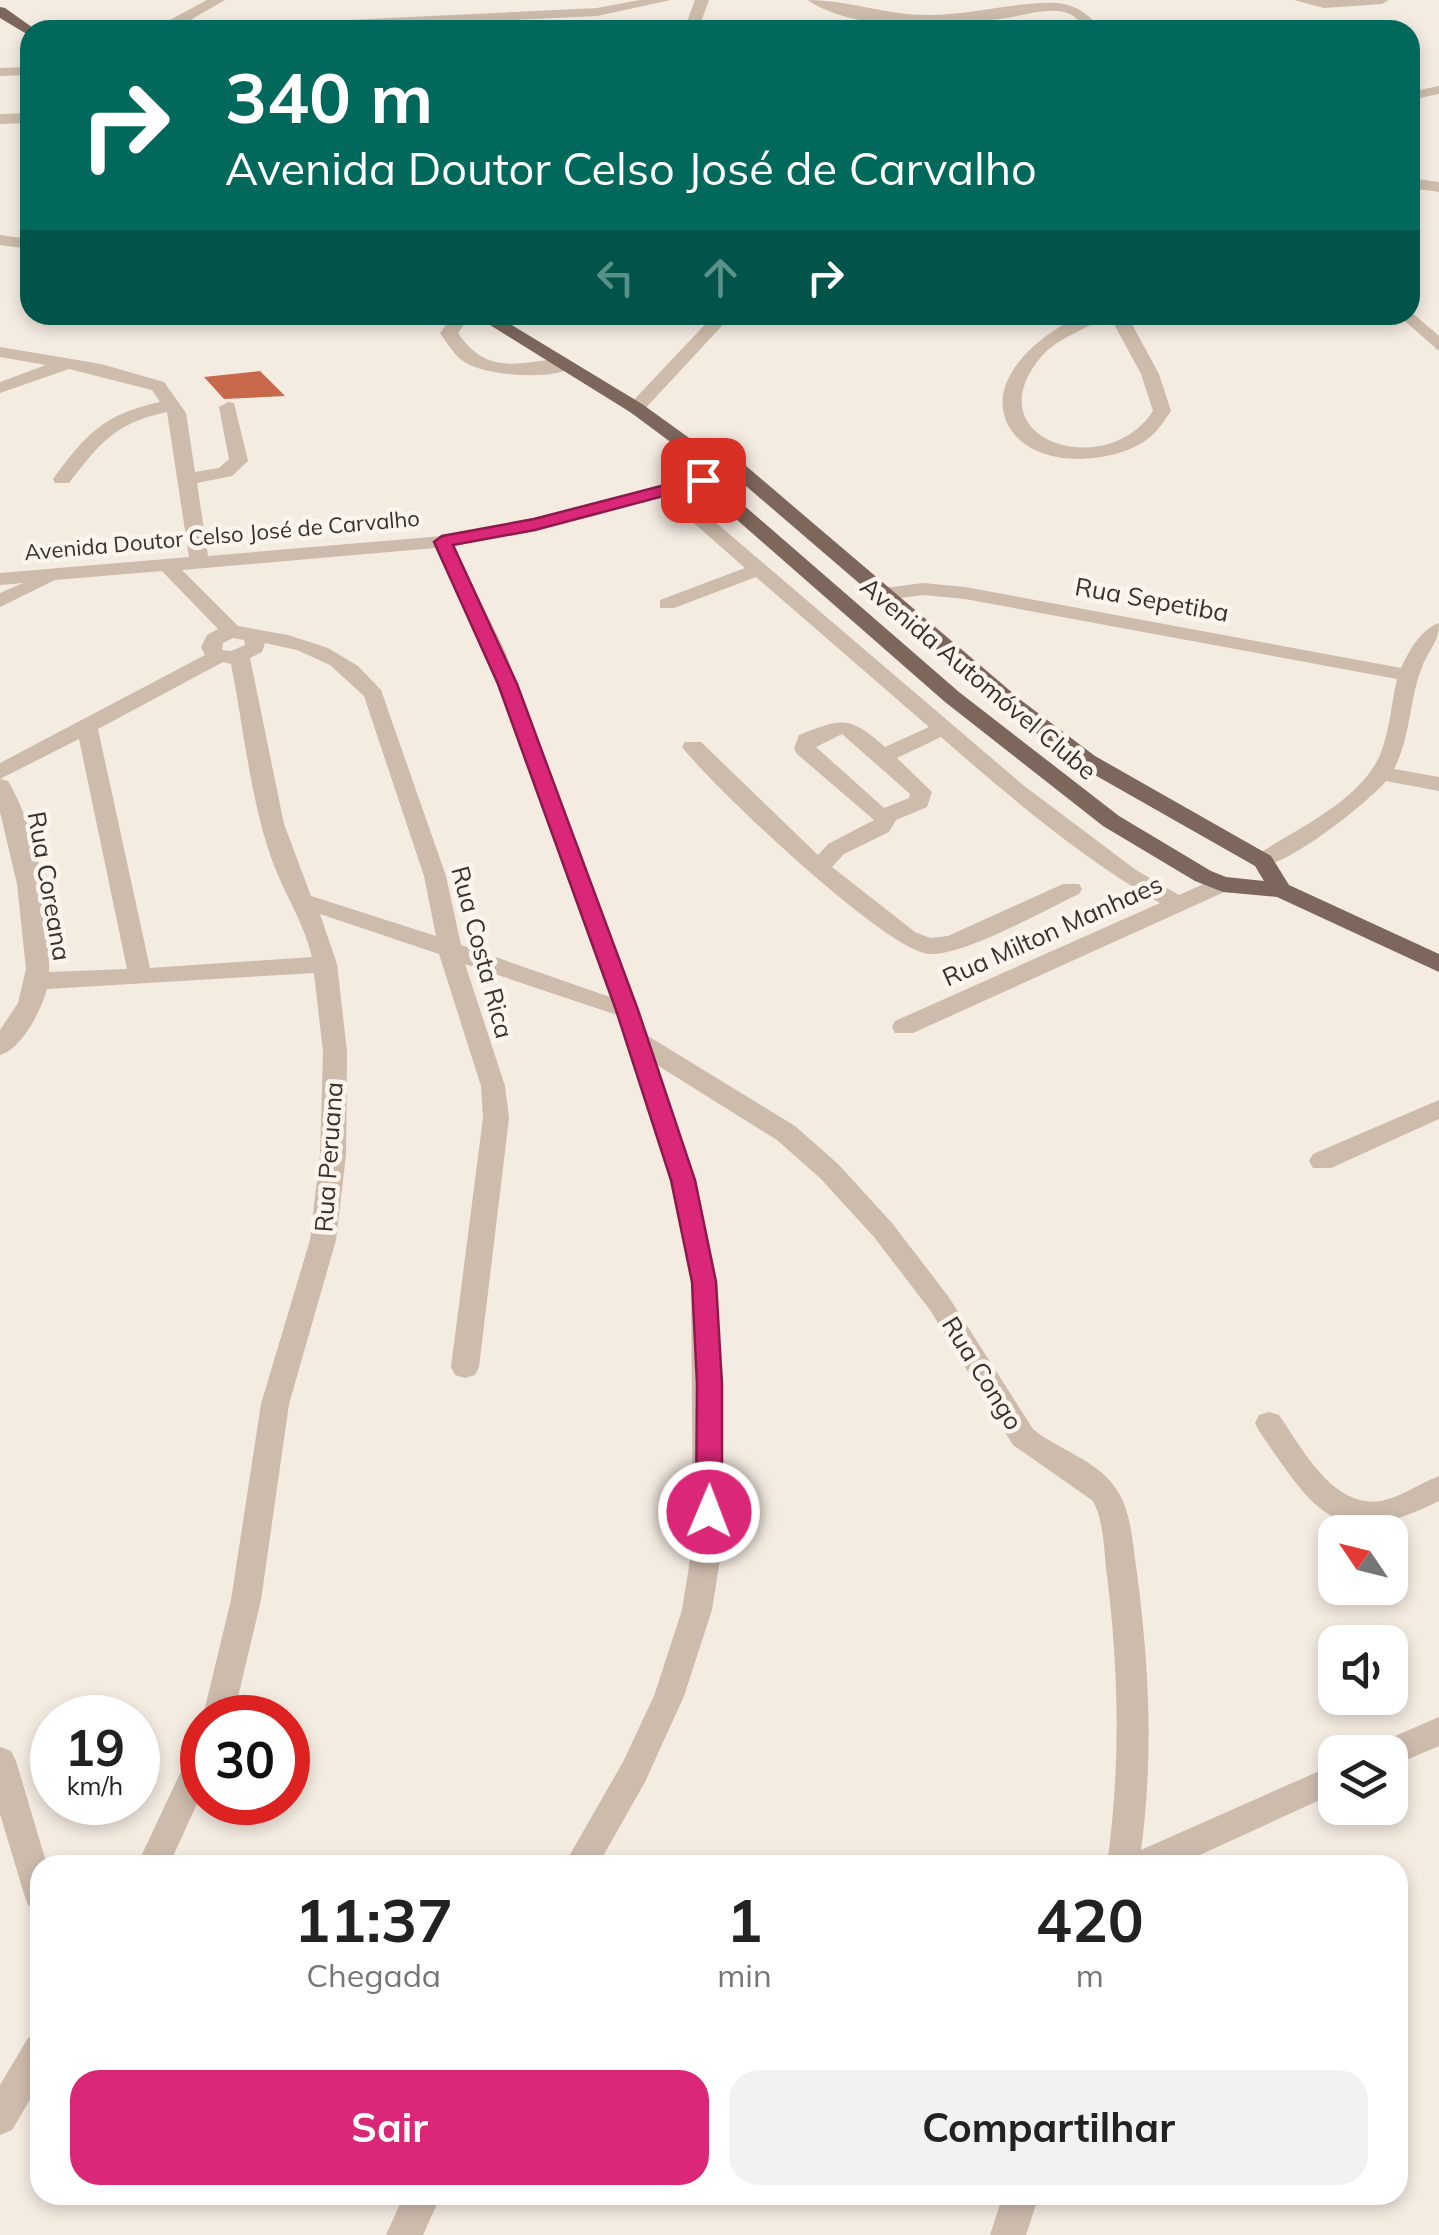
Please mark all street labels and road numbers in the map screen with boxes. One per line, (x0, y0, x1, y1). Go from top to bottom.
street label: Avenida Doutor Celso José de Carvalho (23, 504, 421, 566)
street label: Avenida Automóvel Clube (855, 570, 1103, 786)
street label: Rua Sepetiba (1073, 570, 1231, 628)
street label: Rua Coreana (22, 809, 78, 963)
street label: Rua Costa Rica (445, 863, 521, 1041)
street label: Rua Milton Manhaes (937, 868, 1167, 992)
street label: Rua Peruana (307, 1081, 349, 1233)
street label: Rua Congo (936, 1311, 1030, 1435)

